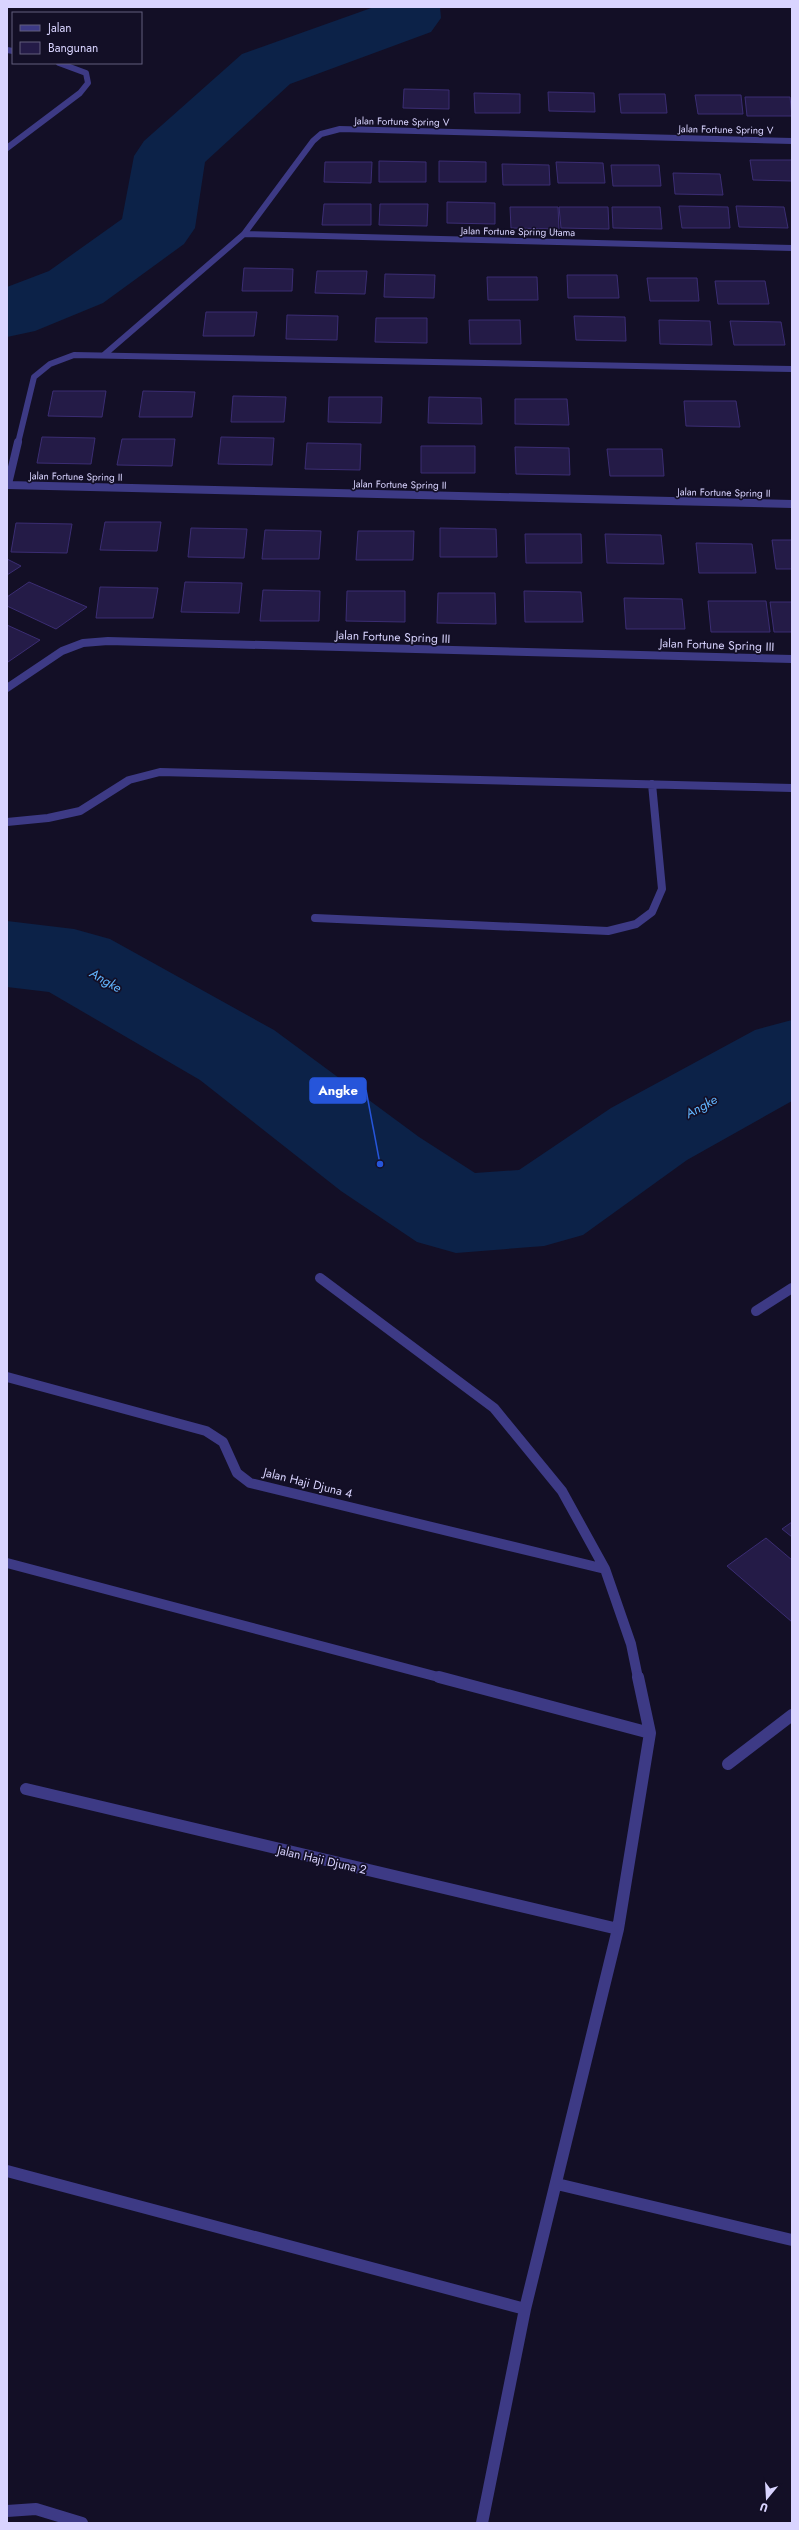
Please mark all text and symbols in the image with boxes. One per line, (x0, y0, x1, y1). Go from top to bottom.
legend (12, 12, 142, 64)
text: Jalan (46, 19, 71, 37)
text: Bangunan (48, 39, 98, 57)
street label: Jalan Fortune Spring V (352, 113, 450, 130)
street label: Jalan Fortune Spring V (676, 121, 774, 138)
street label: Jalan Fortune Spring Utama (459, 223, 576, 240)
street label: Jalan Fortune Spring II (27, 468, 123, 485)
street label: Jalan Fortune Spring II (351, 476, 447, 493)
street label: Jalan Fortune Spring II (675, 484, 771, 501)
street label: Jalan Fortune Spring III (333, 626, 451, 648)
street label: Jalan Fortune Spring III (657, 634, 775, 656)
water label: Angke (85, 963, 126, 997)
callout: Angke (310, 1078, 366, 1103)
text: Angke (317, 1081, 358, 1100)
water label: Angke (681, 1090, 721, 1123)
street label: Jalan Haji Djuna 4 (260, 1463, 354, 1503)
street label: Jalan Haji Djuna 2 (274, 1841, 369, 1879)
north arrow (747, 2478, 787, 2518)
text: U (758, 2499, 770, 2516)

